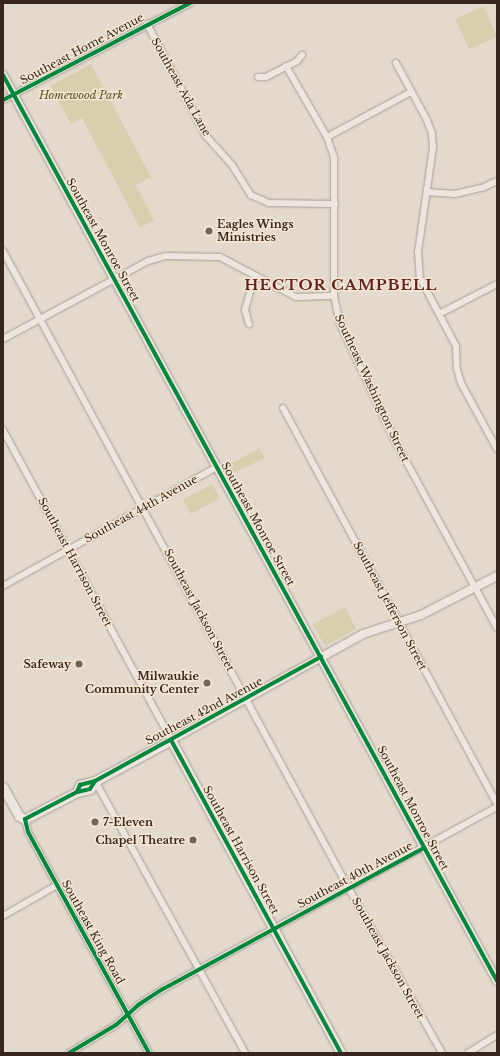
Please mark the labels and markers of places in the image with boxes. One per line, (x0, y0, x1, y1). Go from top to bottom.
place label: Eagles Wings Ministries (217, 218, 294, 244)
marker: Eagles Wings Ministries (204, 226, 214, 236)
place label: Safeway (24, 657, 71, 671)
marker: Safeway (74, 659, 84, 669)
place label: Milwaukie Community Center (85, 670, 199, 696)
marker: Milwaukie Community Center (202, 678, 212, 688)
place label: 7-Eleven (103, 815, 153, 829)
marker: 7-Eleven (90, 817, 100, 827)
place label: Chapel Theatre (95, 833, 185, 847)
marker: Chapel Theatre (188, 835, 198, 845)

